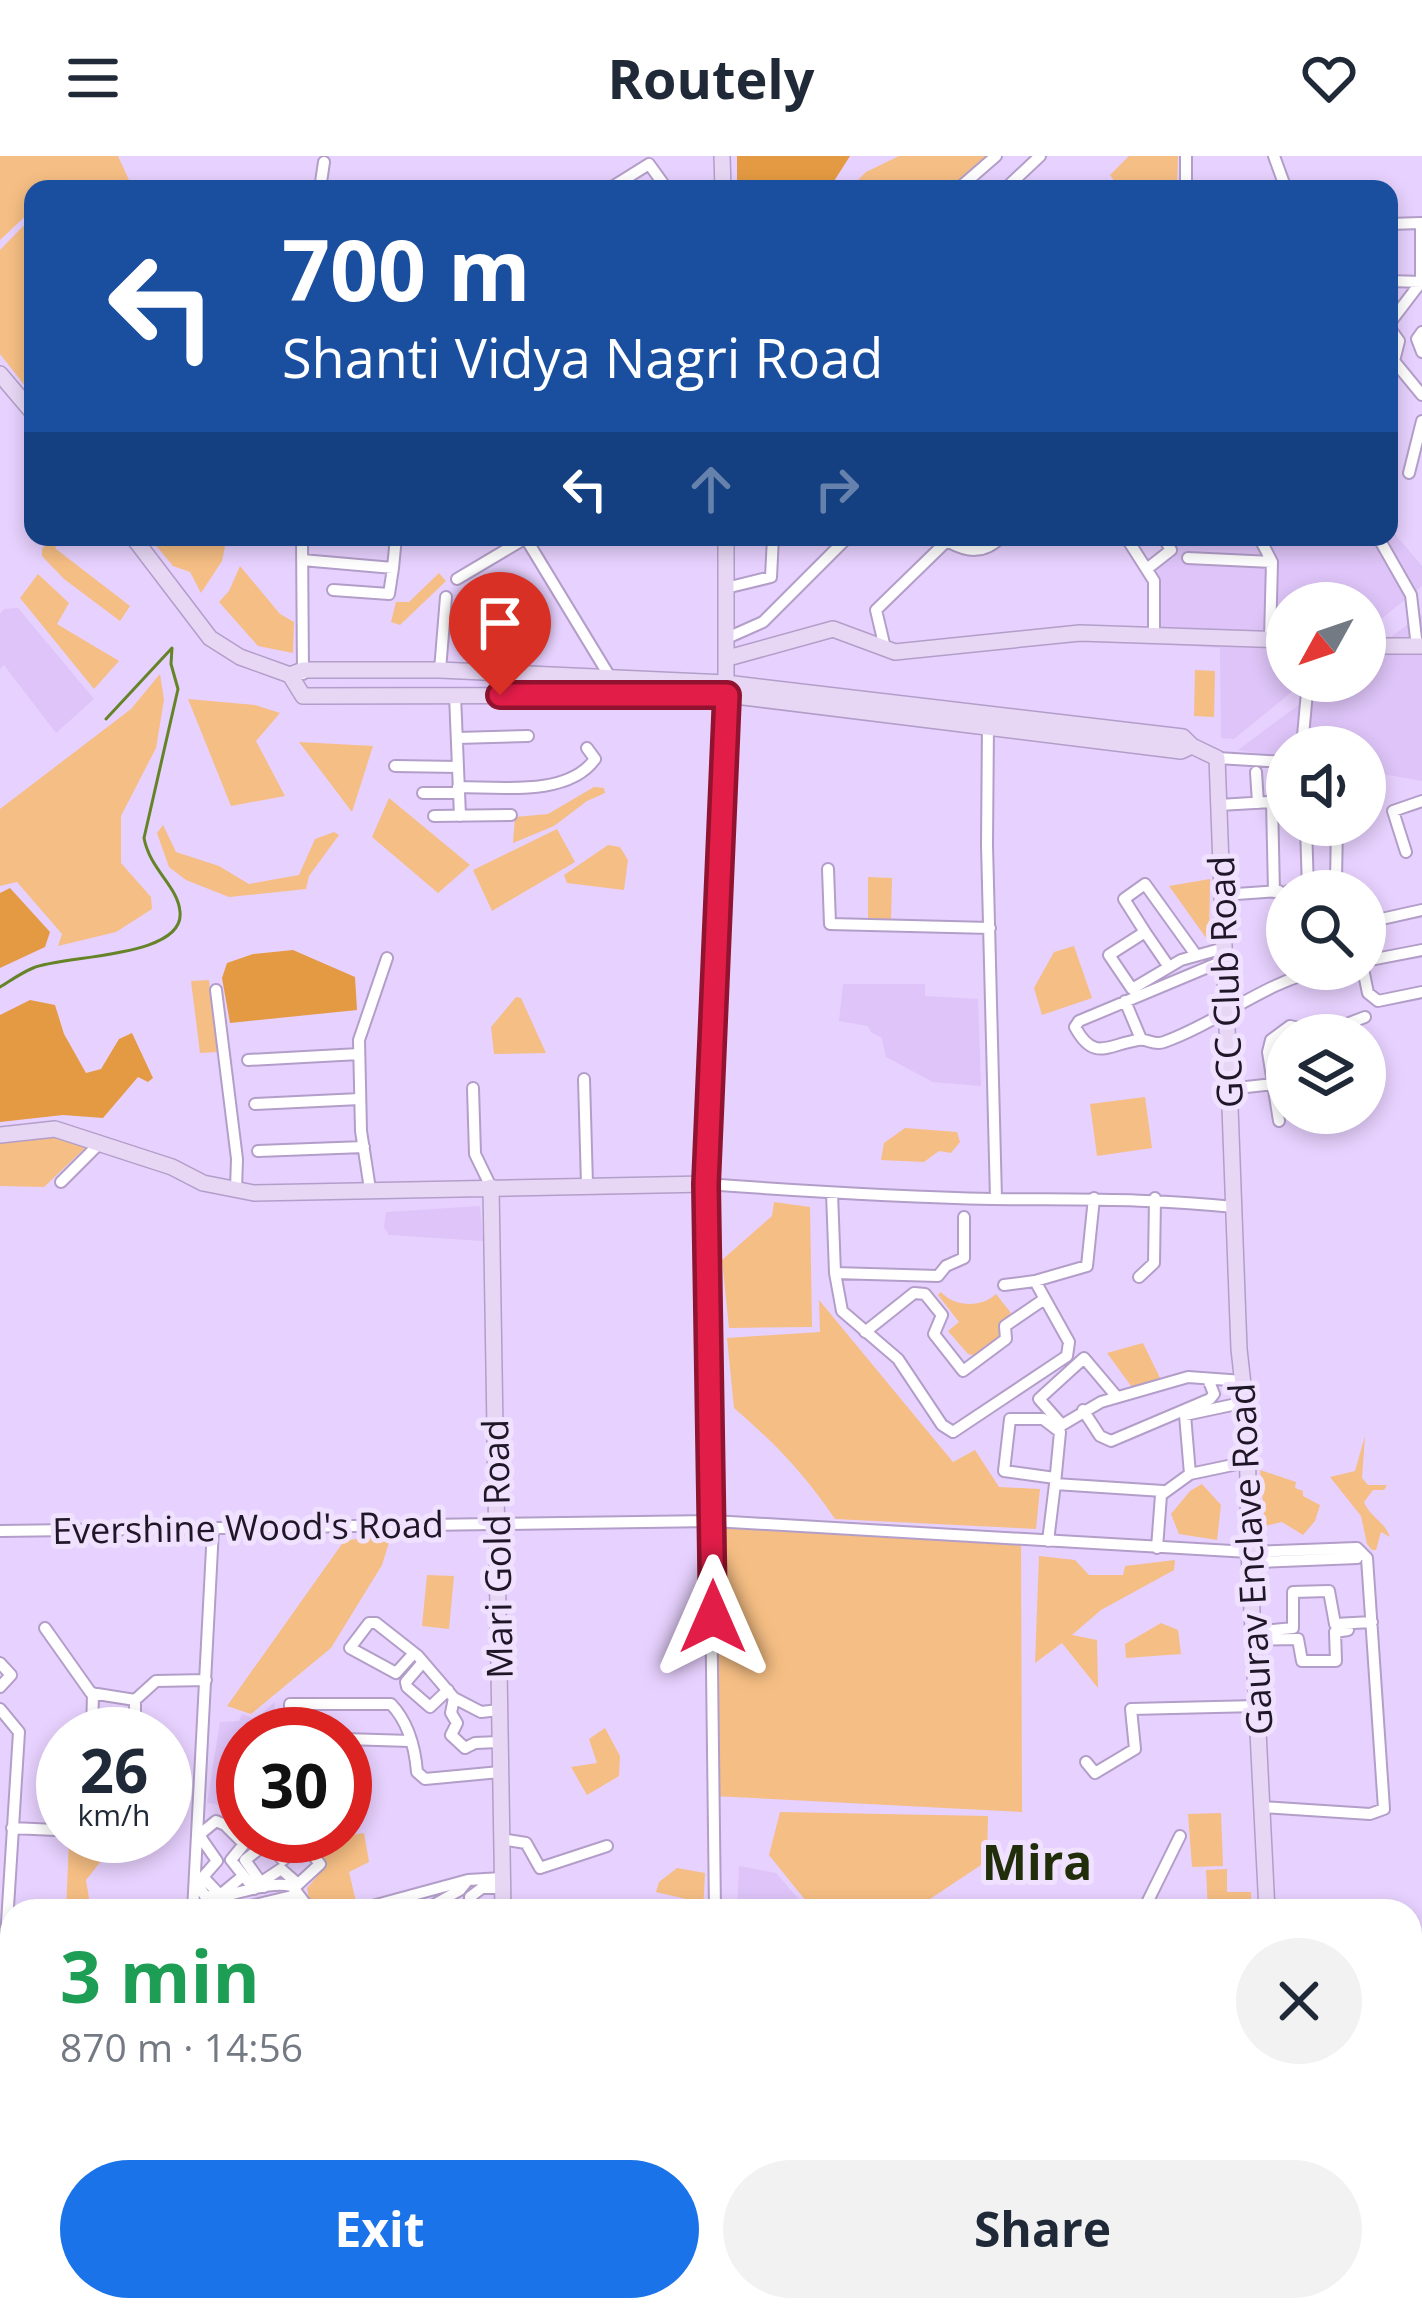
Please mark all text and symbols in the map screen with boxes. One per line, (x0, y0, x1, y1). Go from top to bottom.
text: Routely (607, 41, 815, 115)
icon: menu (60, 45, 126, 111)
icon: heart (1296, 45, 1362, 111)
text: 700 m (282, 211, 530, 326)
icon: left (84, 228, 240, 384)
text: Shanti Vidya Nagri Road (282, 320, 883, 394)
icon: left (552, 456, 618, 522)
icon: ahead (678, 456, 744, 522)
icon: right (804, 456, 870, 522)
pin (449, 572, 551, 695)
north arrow (1266, 582, 1386, 702)
map controls (1266, 582, 1386, 1134)
icon: arrive (467, 590, 533, 656)
button: sound (1266, 726, 1386, 846)
street label: GCC Club Road (1196, 855, 1254, 1109)
button: search (1266, 870, 1386, 990)
button: layers (1266, 1014, 1386, 1134)
street label: Gaurav Enclave Road (1216, 1382, 1284, 1736)
street label: Mari Gold Road (470, 1419, 524, 1679)
street label: Evershine Wood's Road (52, 1499, 444, 1555)
position arrow (650, 1554, 776, 1680)
speed limit sign: 30 (216, 1707, 372, 1863)
text: 26 (80, 1729, 148, 1811)
text: km/h (78, 1794, 150, 1835)
district label: Mira (982, 1829, 1092, 1894)
text: 3 min (60, 1926, 260, 2024)
button: close (1236, 1938, 1362, 2064)
text: 870 m · 14:56 (60, 2020, 303, 2073)
button: Exit (60, 2160, 699, 2298)
button: Share (723, 2160, 1362, 2298)

